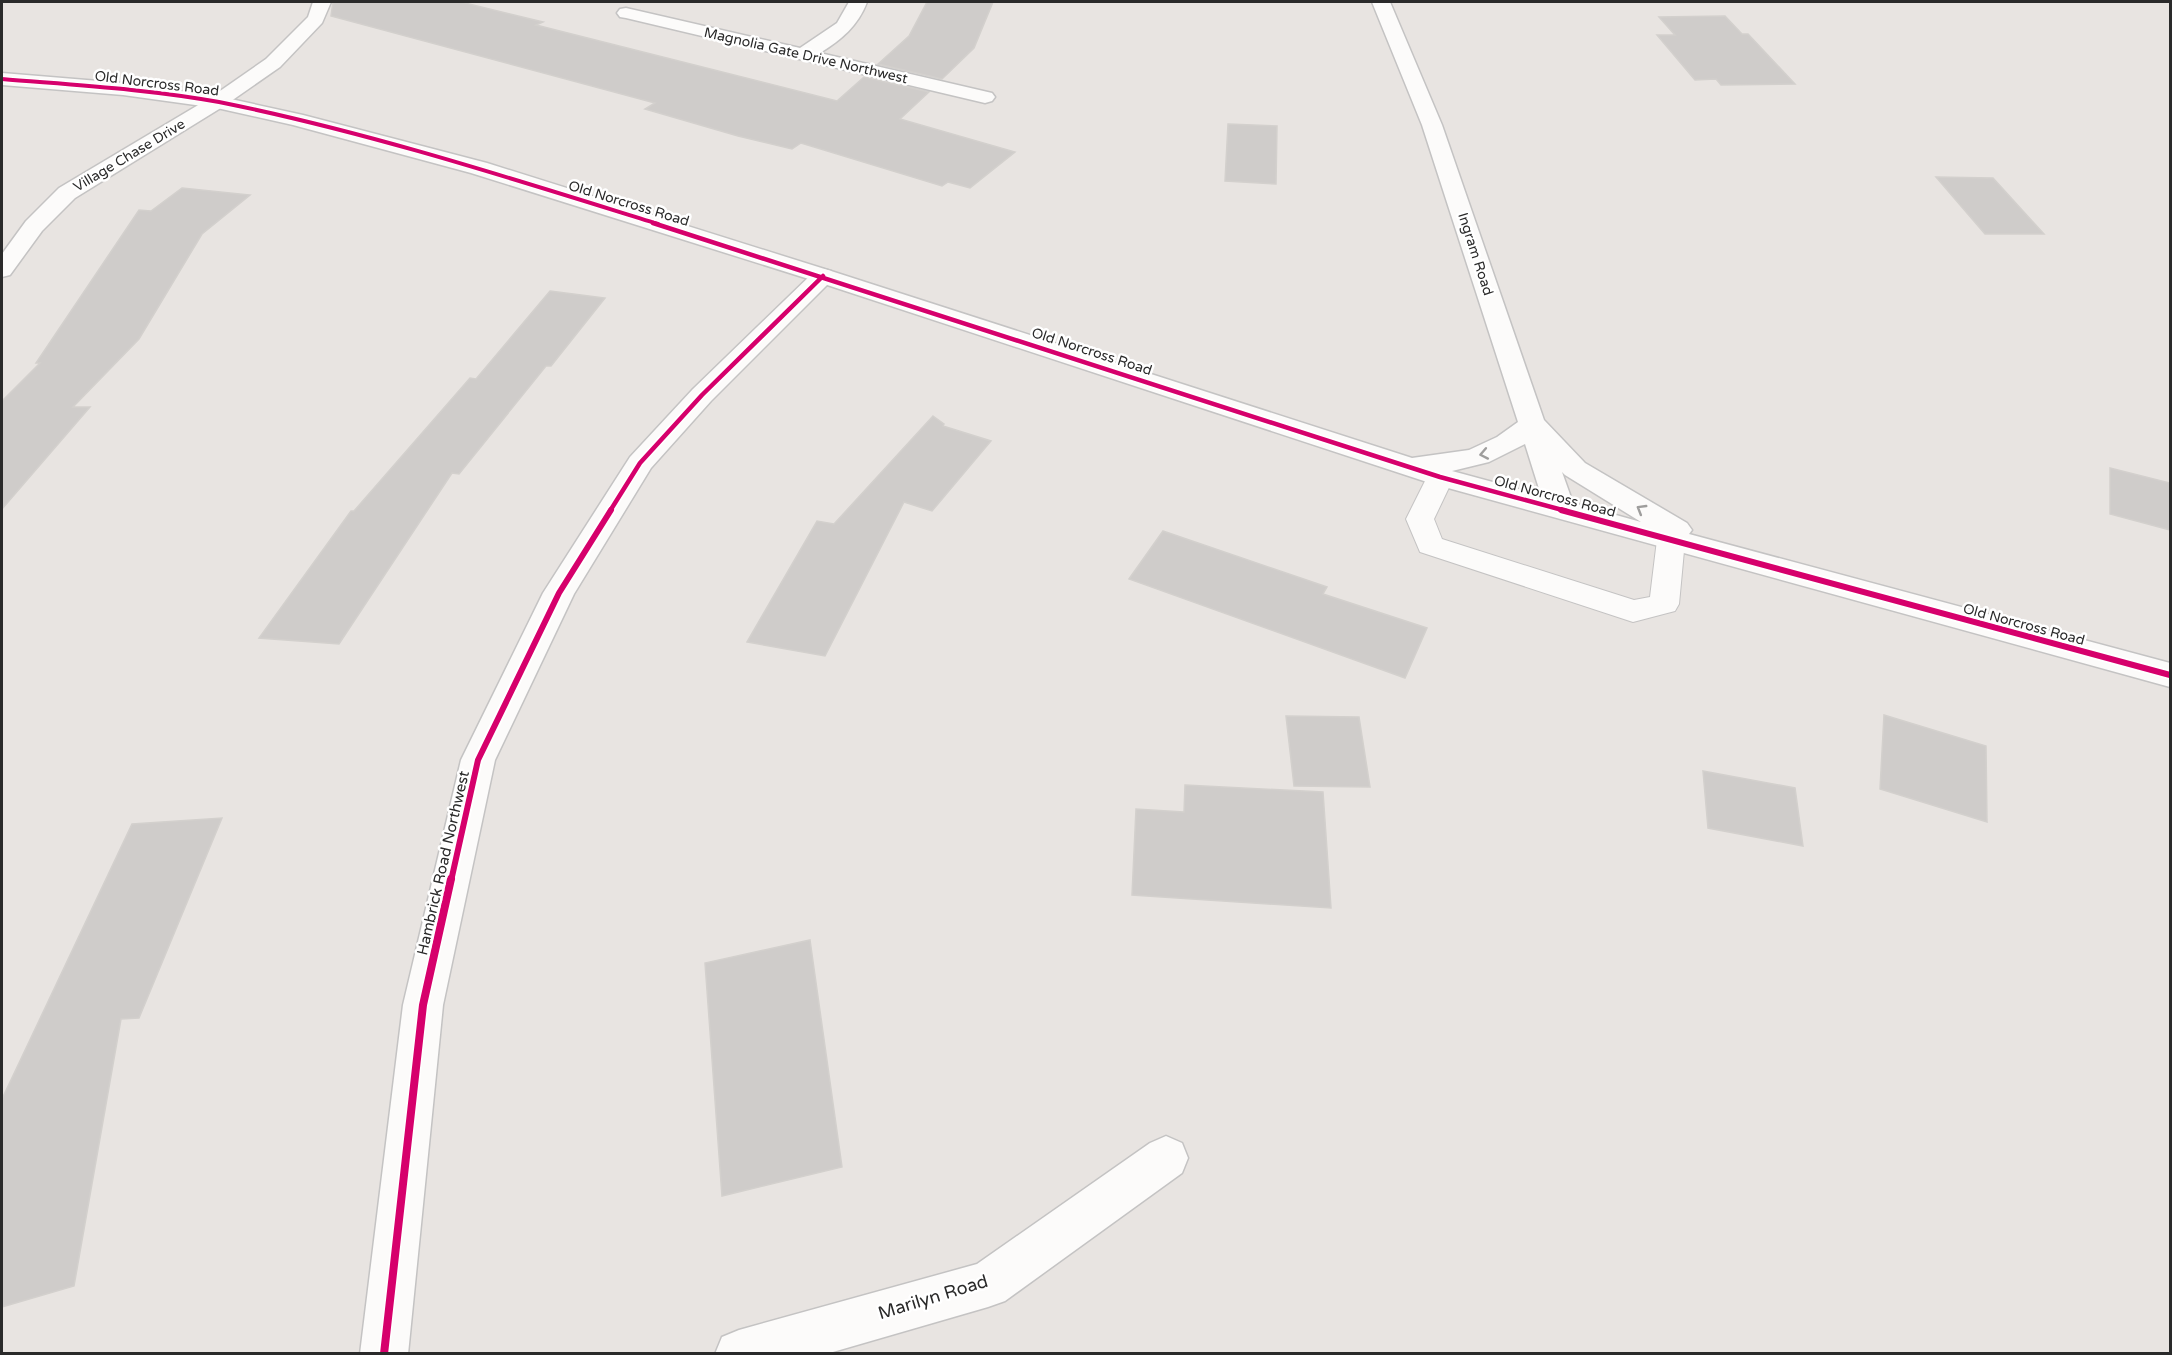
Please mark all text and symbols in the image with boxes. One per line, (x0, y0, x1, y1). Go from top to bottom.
street label: Magnolia Gate Drive Northwest (702, 24, 910, 87)
street label: Old Norcross Road (94, 67, 220, 100)
street label: Village Chase Drive (70, 115, 188, 195)
street label: Old Norcross Road (566, 177, 691, 230)
street label: Ingram Road (1454, 211, 1497, 298)
street label: Old Norcross Road (1030, 324, 1154, 379)
one-way arrow (1479, 447, 1489, 460)
street label: Old Norcross Road (1492, 472, 1618, 521)
one-way arrow (1637, 505, 1647, 517)
street label: Old Norcross Road (1961, 600, 2087, 649)
street label: Hambrick Road Northwest (413, 769, 473, 957)
street label: Marilyn Road (875, 1270, 991, 1324)

